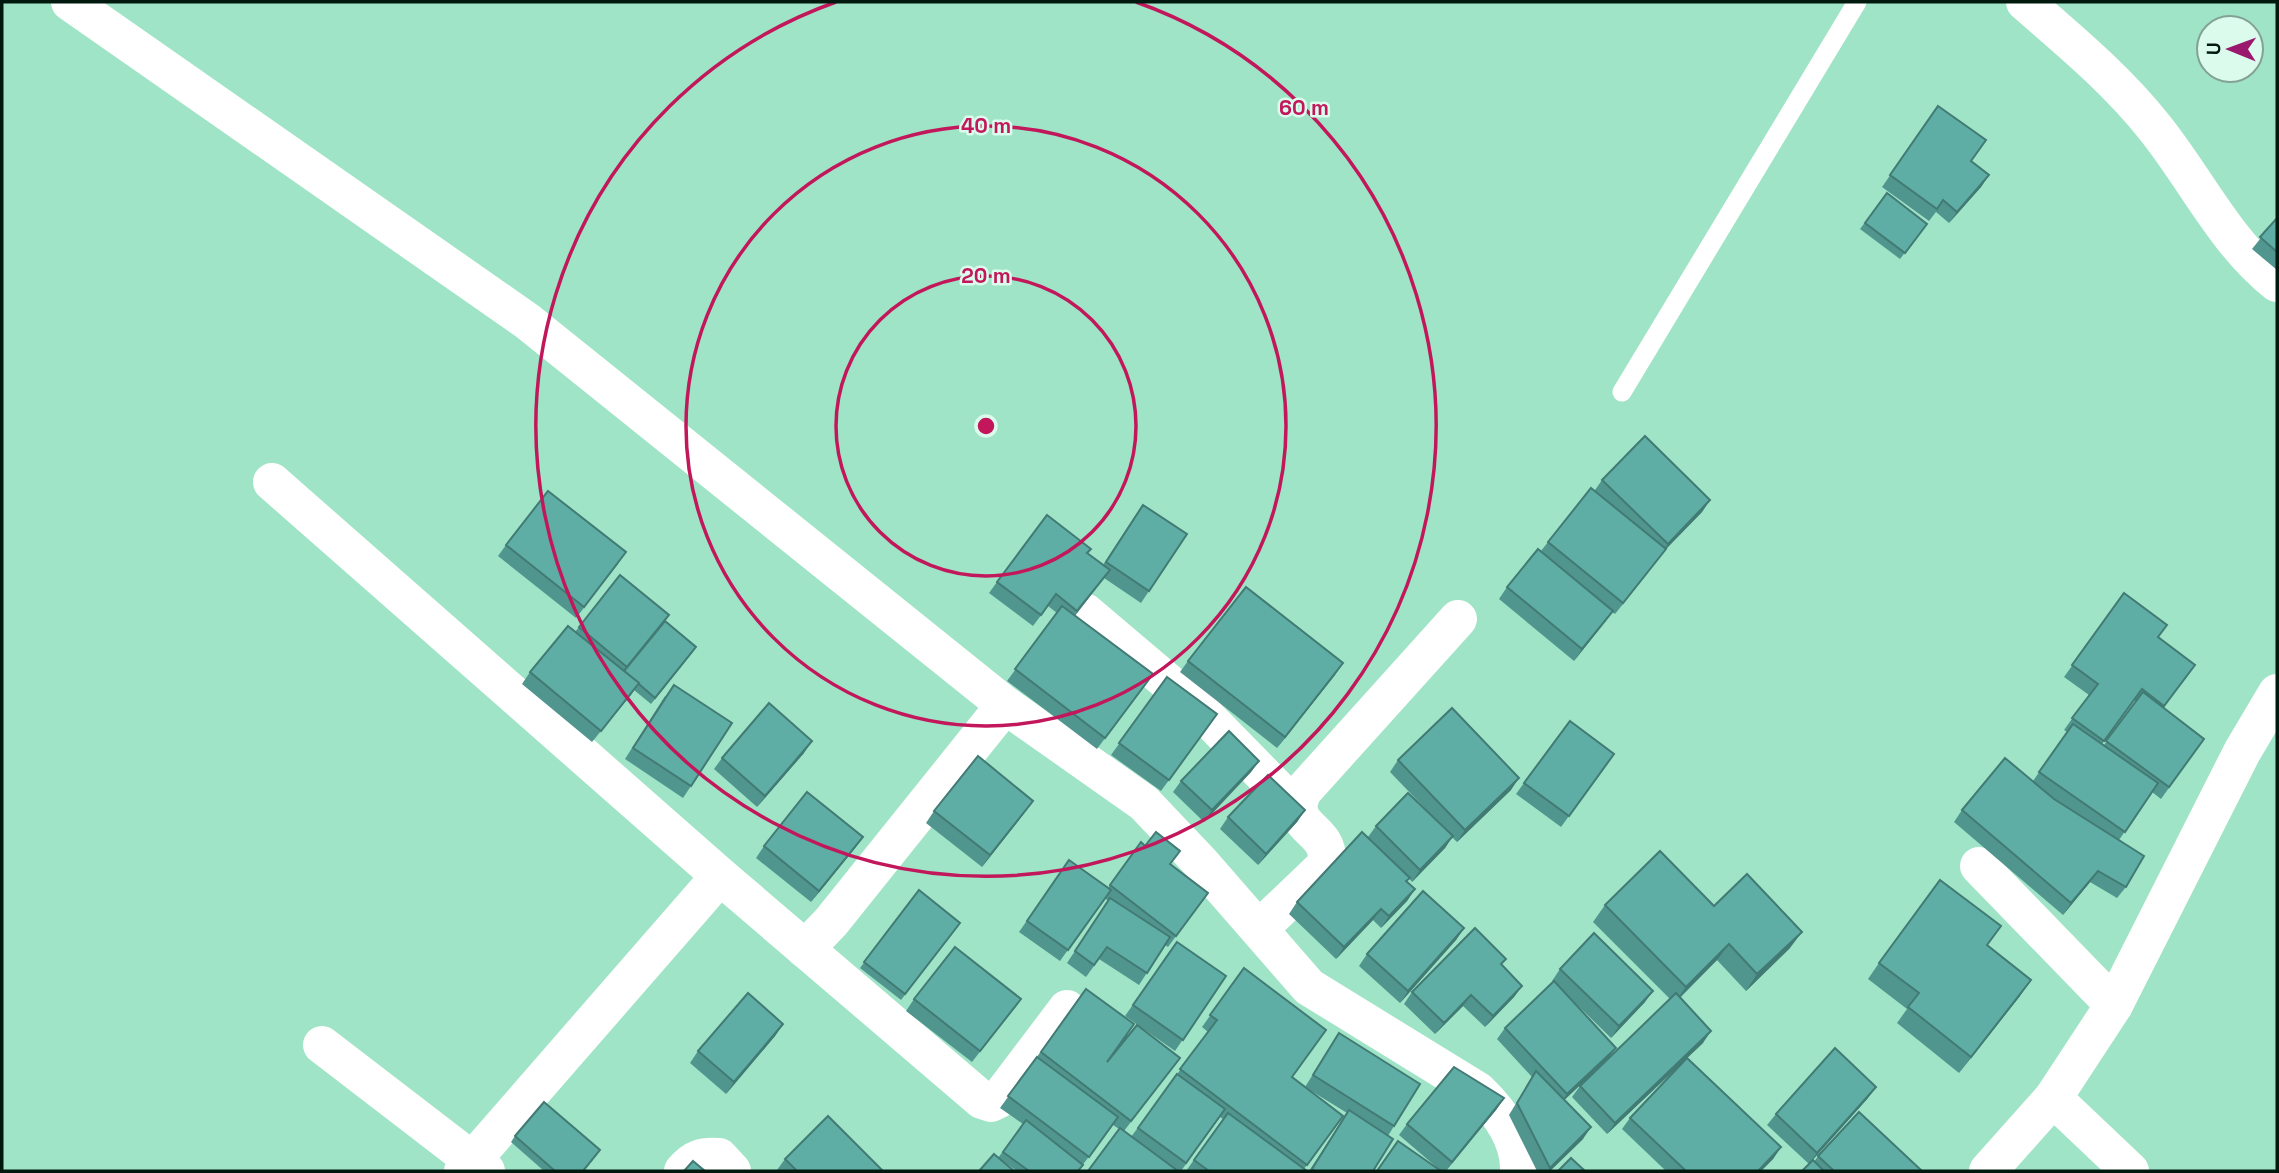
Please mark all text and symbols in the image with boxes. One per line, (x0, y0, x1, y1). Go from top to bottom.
north arrow (2195, 14, 2265, 84)
text: U (2201, 42, 2226, 55)
text: 60 m (1279, 94, 1329, 121)
text: 40 m (961, 112, 1011, 139)
text: 20 m (961, 262, 1011, 289)
centre of rings (974, 414, 998, 438)

